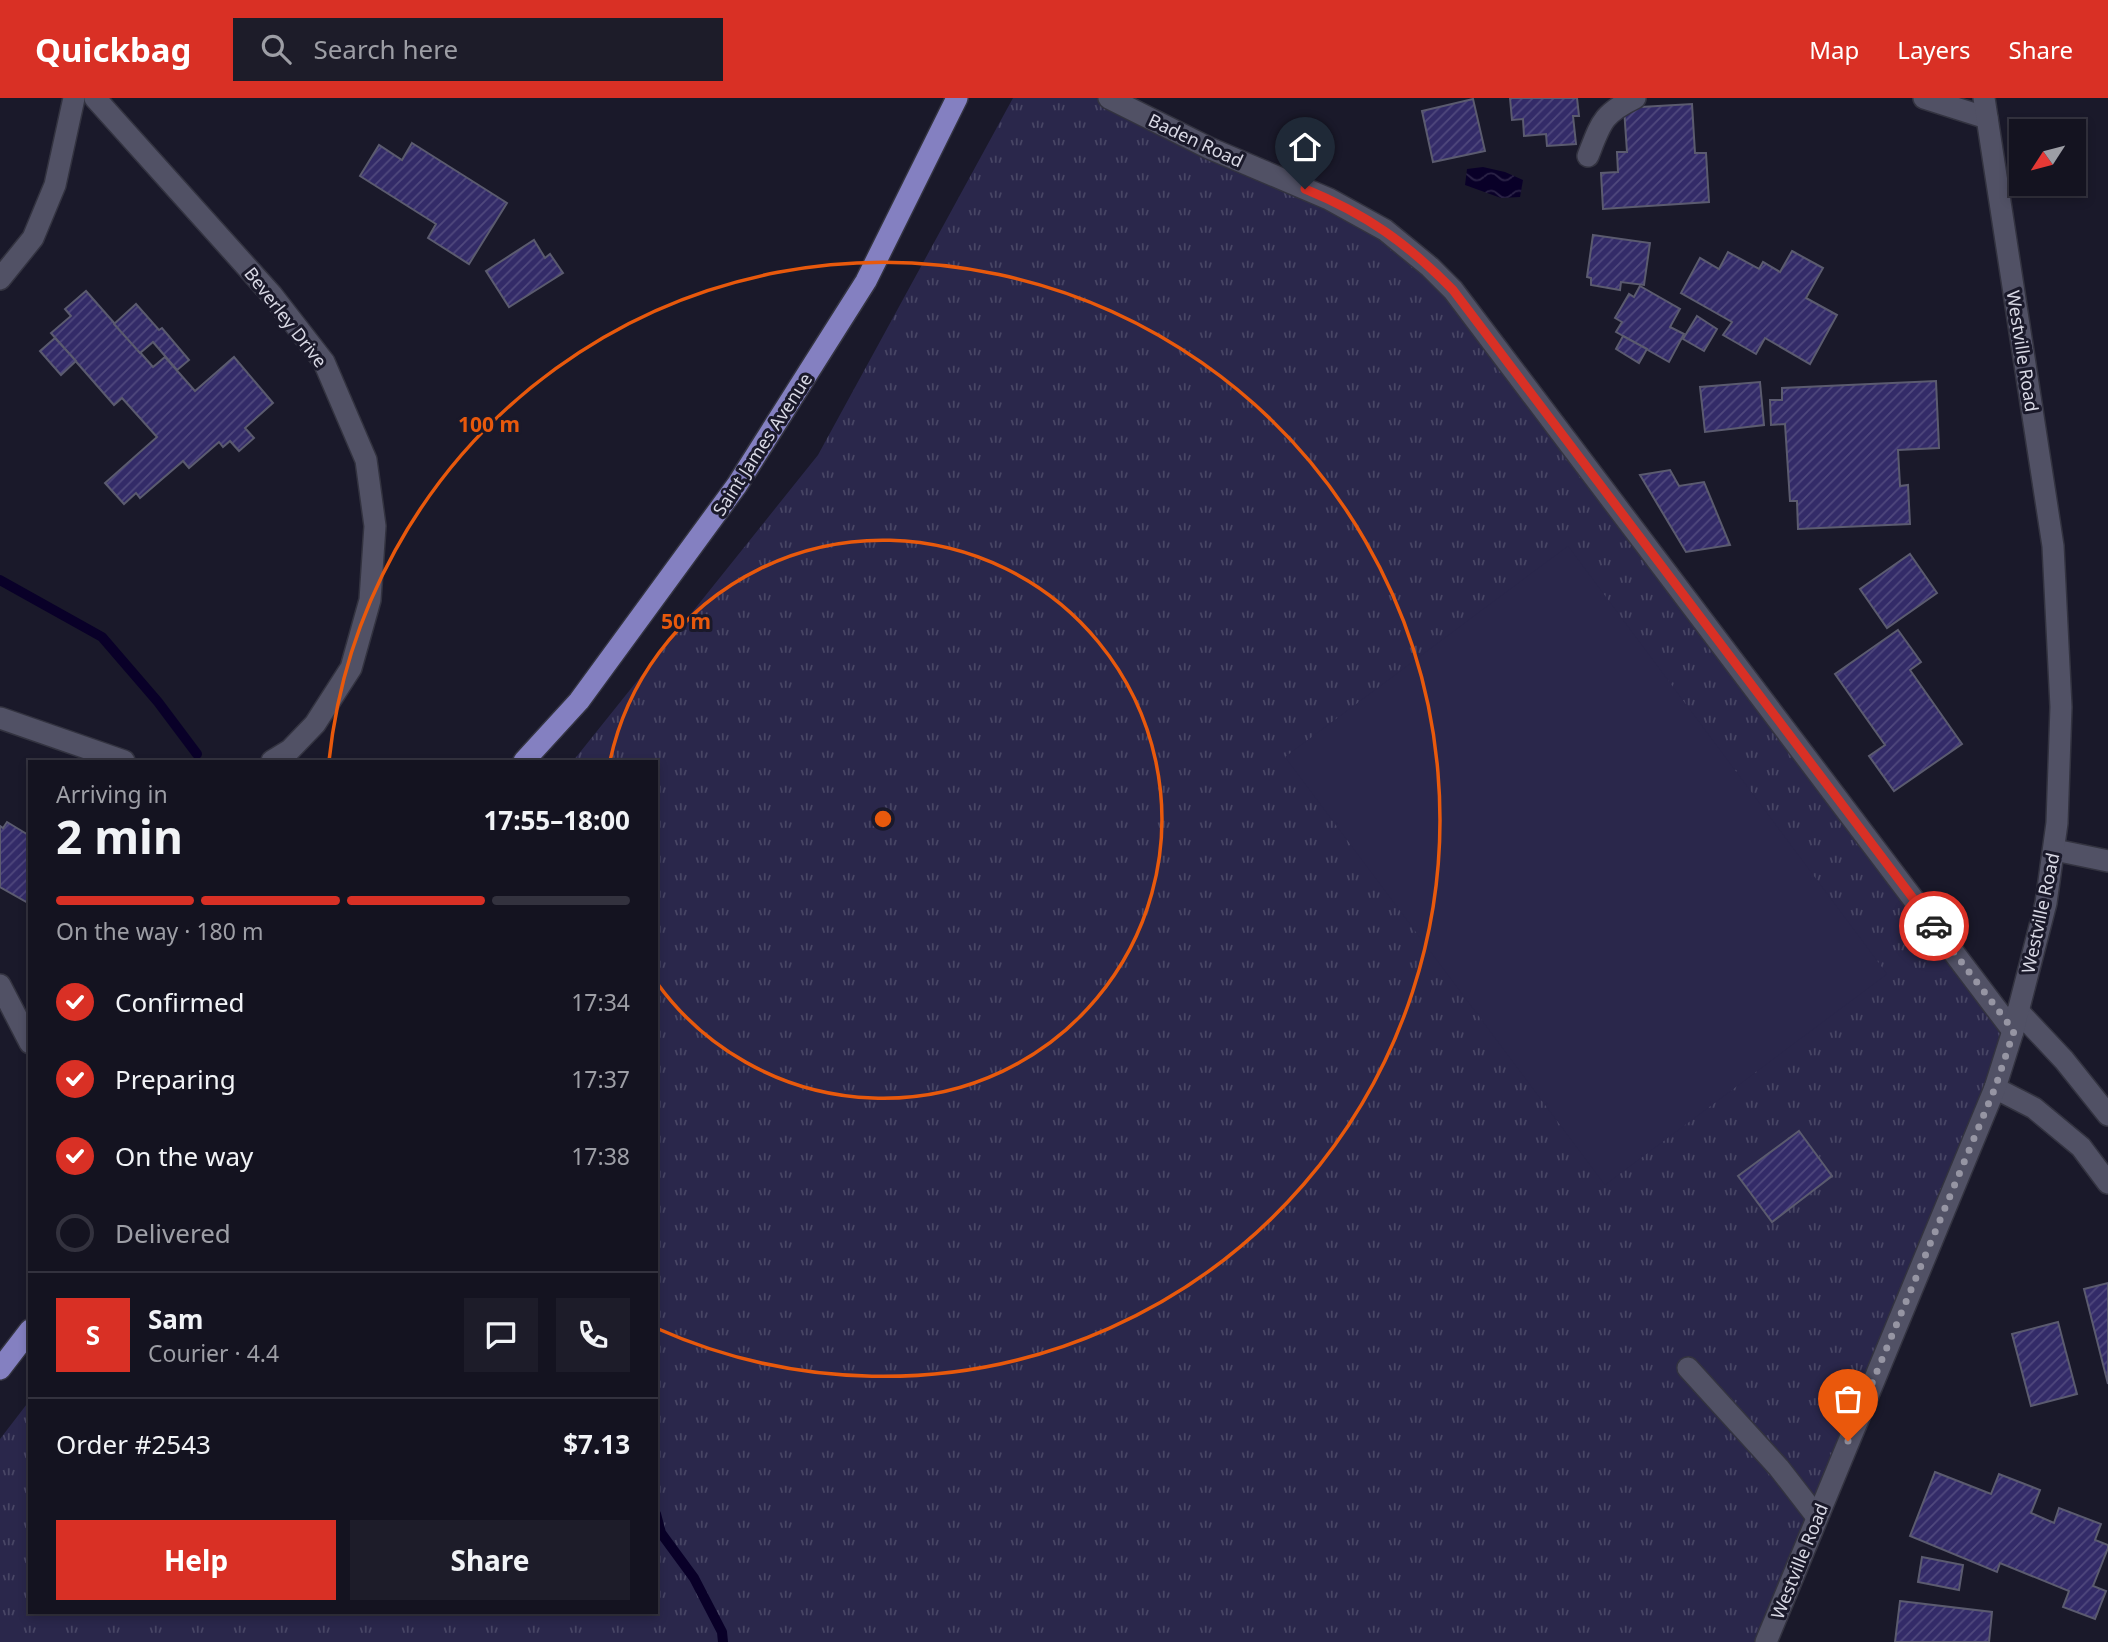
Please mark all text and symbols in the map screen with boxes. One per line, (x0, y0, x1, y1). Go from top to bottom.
search box (233, 18, 723, 81)
text: Quickbag (35, 27, 191, 72)
icon: search (257, 30, 295, 68)
text: Search here (313, 31, 458, 67)
text: Map (1809, 33, 1859, 66)
text: Layers (1897, 33, 1971, 66)
text: Share (2009, 33, 2073, 66)
street label: Baden Road (1145, 108, 1247, 172)
pin (1275, 117, 1335, 189)
north arrow (2009, 119, 2086, 196)
map controls (2009, 119, 2086, 196)
icon: home (1286, 128, 1324, 166)
street label: Beverley Drive (239, 262, 333, 372)
street label: Westville Road (2002, 288, 2044, 414)
street label: Saint James Avenue (707, 368, 817, 520)
text: 100 m (458, 410, 520, 438)
text: 50 m (661, 607, 711, 635)
text: Arriving in (56, 778, 168, 810)
text: 17:55–18:00 (483, 802, 630, 838)
text: 2 min (56, 805, 183, 867)
centre of rings (871, 807, 895, 831)
street label: Westville Road (2015, 850, 2065, 976)
courier (1899, 891, 1969, 961)
icon: car (1915, 907, 1953, 945)
text: On the way · 180 m (56, 915, 263, 947)
icon: check (56, 983, 94, 1021)
text: Confirmed (115, 984, 245, 1020)
text: 17:34 (571, 986, 630, 1018)
icon: check (56, 1060, 94, 1098)
text: Preparing (115, 1061, 236, 1097)
text: 17:37 (571, 1063, 630, 1095)
icon: check (56, 1137, 94, 1175)
text: On the way (115, 1138, 253, 1174)
text: 17:38 (571, 1140, 630, 1172)
text: Delivered (115, 1215, 231, 1251)
button: chat (464, 1298, 538, 1372)
button: phone (556, 1298, 630, 1372)
text: Sam (148, 1301, 203, 1337)
text: S (86, 1317, 100, 1353)
text: Courier · 4.4 (148, 1337, 279, 1369)
pin (1818, 1369, 1878, 1441)
icon: bag (1829, 1380, 1867, 1418)
text: Order #2543 (56, 1426, 211, 1462)
text: $7.13 (563, 1426, 630, 1462)
street label: Westville Road (1765, 1500, 1833, 1622)
button: Help (56, 1520, 336, 1600)
button: Share (350, 1520, 630, 1600)

